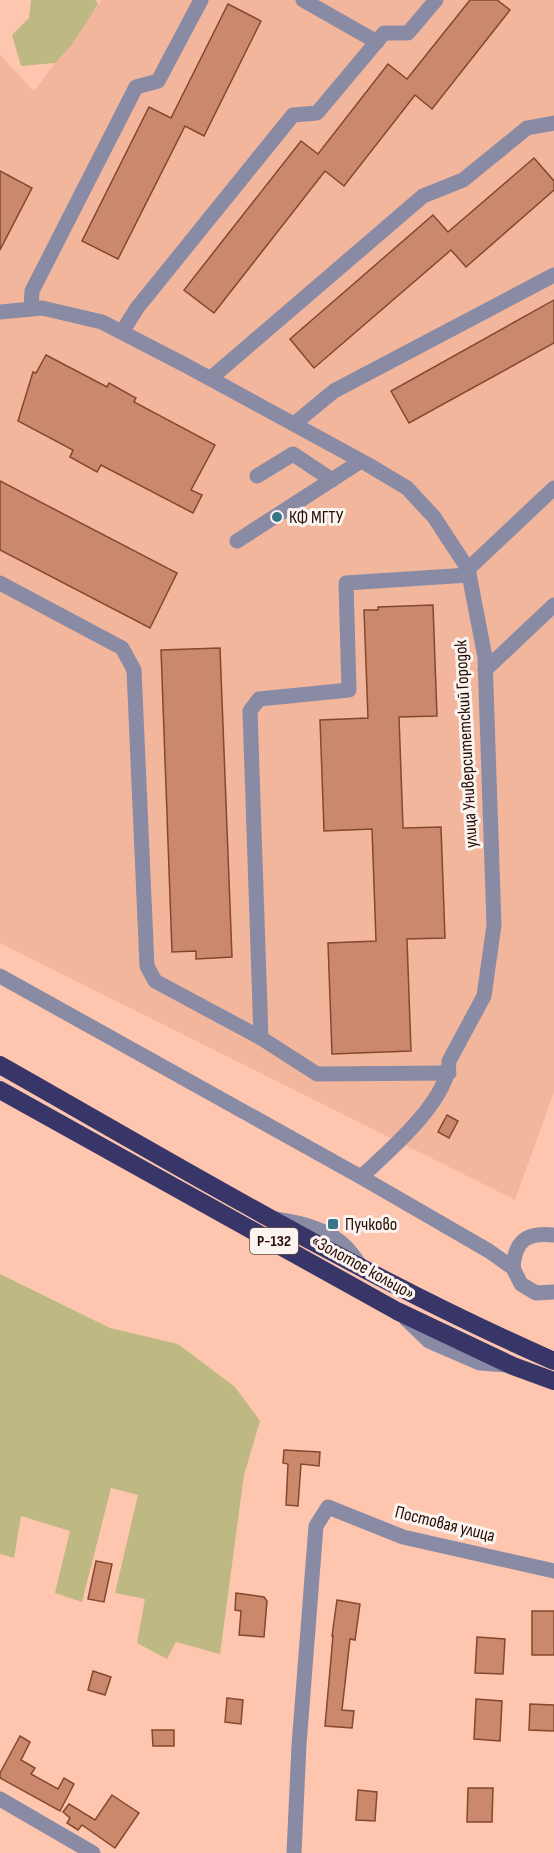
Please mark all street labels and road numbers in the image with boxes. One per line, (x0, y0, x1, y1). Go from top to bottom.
street label: улица Университетский Городок (450, 639, 482, 849)
road number: Р-132 (250, 1228, 298, 1254)
street label: «Золотое кольцо» (308, 1230, 418, 1304)
street label: Постовая улица (393, 1501, 497, 1547)

